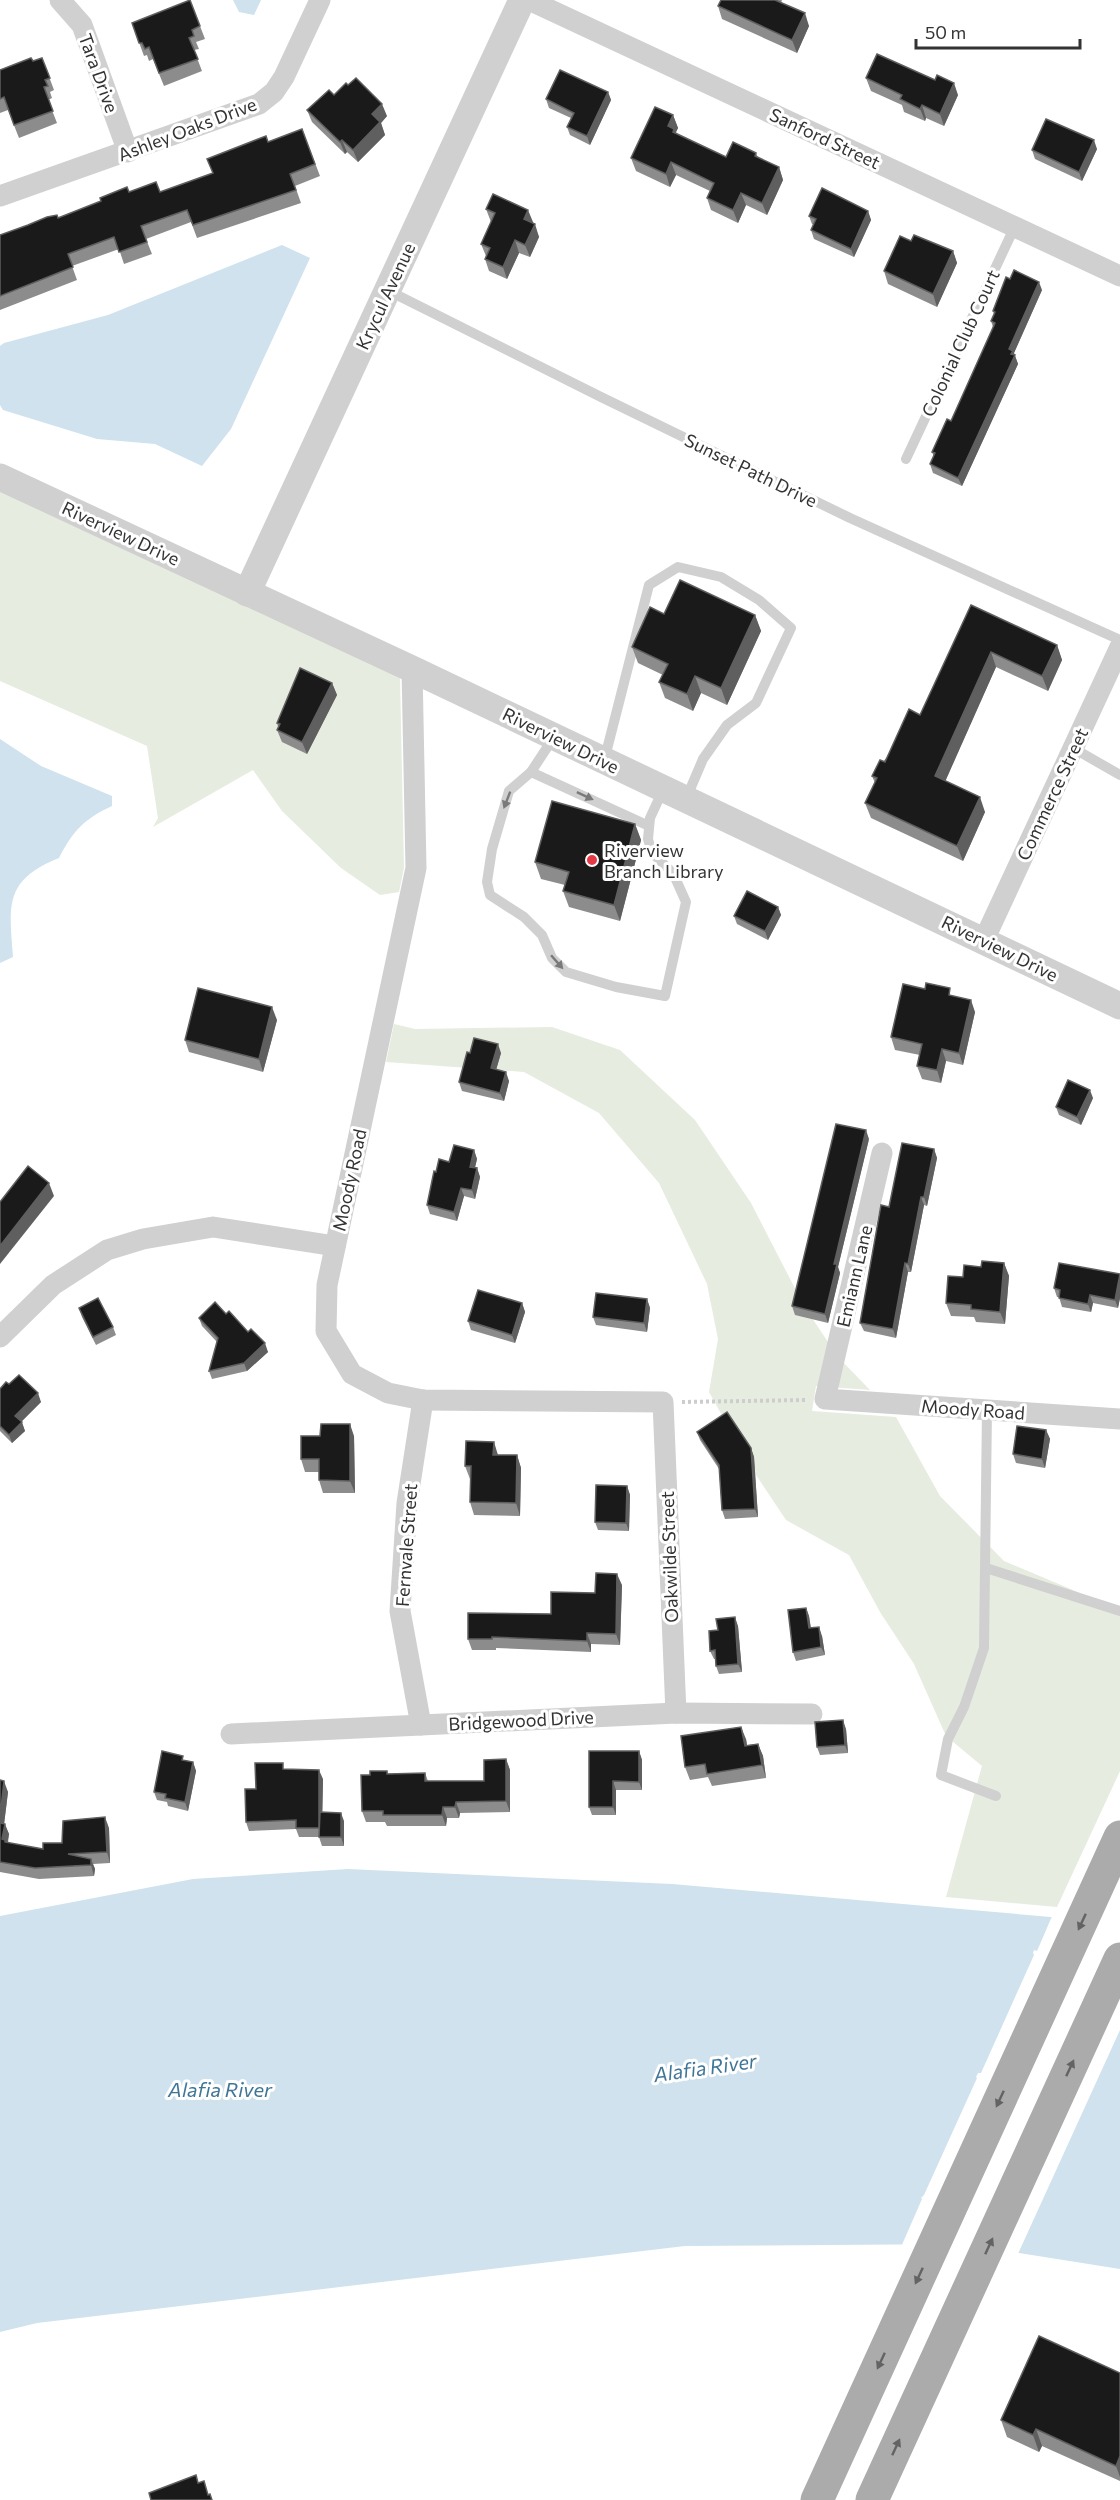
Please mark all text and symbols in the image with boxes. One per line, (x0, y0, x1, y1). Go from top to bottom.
scale bar (916, 12, 1080, 50)
text: 50 m (925, 21, 966, 43)
street label: Tara Drive (75, 30, 123, 116)
street label: Ashley Oaks Drive (115, 92, 259, 166)
street label: Sanford Street (766, 103, 884, 173)
street label: Krycul Avenue (351, 239, 419, 353)
street label: Colonial Club Court (916, 266, 1004, 420)
street label: Sunset Path Drive (681, 428, 821, 512)
street label: Riverview Drive (59, 496, 183, 570)
street label: Riverview Drive (499, 702, 623, 778)
street label: Commerce Street (1012, 724, 1092, 864)
one-way arrow (501, 791, 511, 809)
one-way arrow (576, 792, 593, 801)
place label: Riverview Branch Library (604, 839, 724, 882)
marker: Riverview Branch Library (585, 853, 599, 867)
street label: Riverview Drive (938, 910, 1062, 986)
one-way arrow (550, 954, 563, 969)
street label: Moody Road (327, 1127, 371, 1233)
street label: Emiann Lane (832, 1223, 876, 1329)
street label: Moody Road (920, 1394, 1026, 1424)
street label: Fernvale Street (391, 1483, 421, 1607)
street label: Oakwilde Street (656, 1491, 682, 1623)
street label: Bridgewood Drive (448, 1705, 594, 1735)
one-way arrow (1077, 1913, 1086, 1930)
water label: Alafia River (651, 2048, 759, 2086)
one-way arrow (1065, 2059, 1075, 2077)
water label: Alafia River (167, 2077, 273, 2101)
one-way arrow (995, 2090, 1005, 2108)
one-way arrow (984, 2237, 993, 2254)
one-way arrow (915, 2268, 924, 2285)
one-way arrow (876, 2352, 885, 2369)
one-way arrow (892, 2438, 901, 2455)

